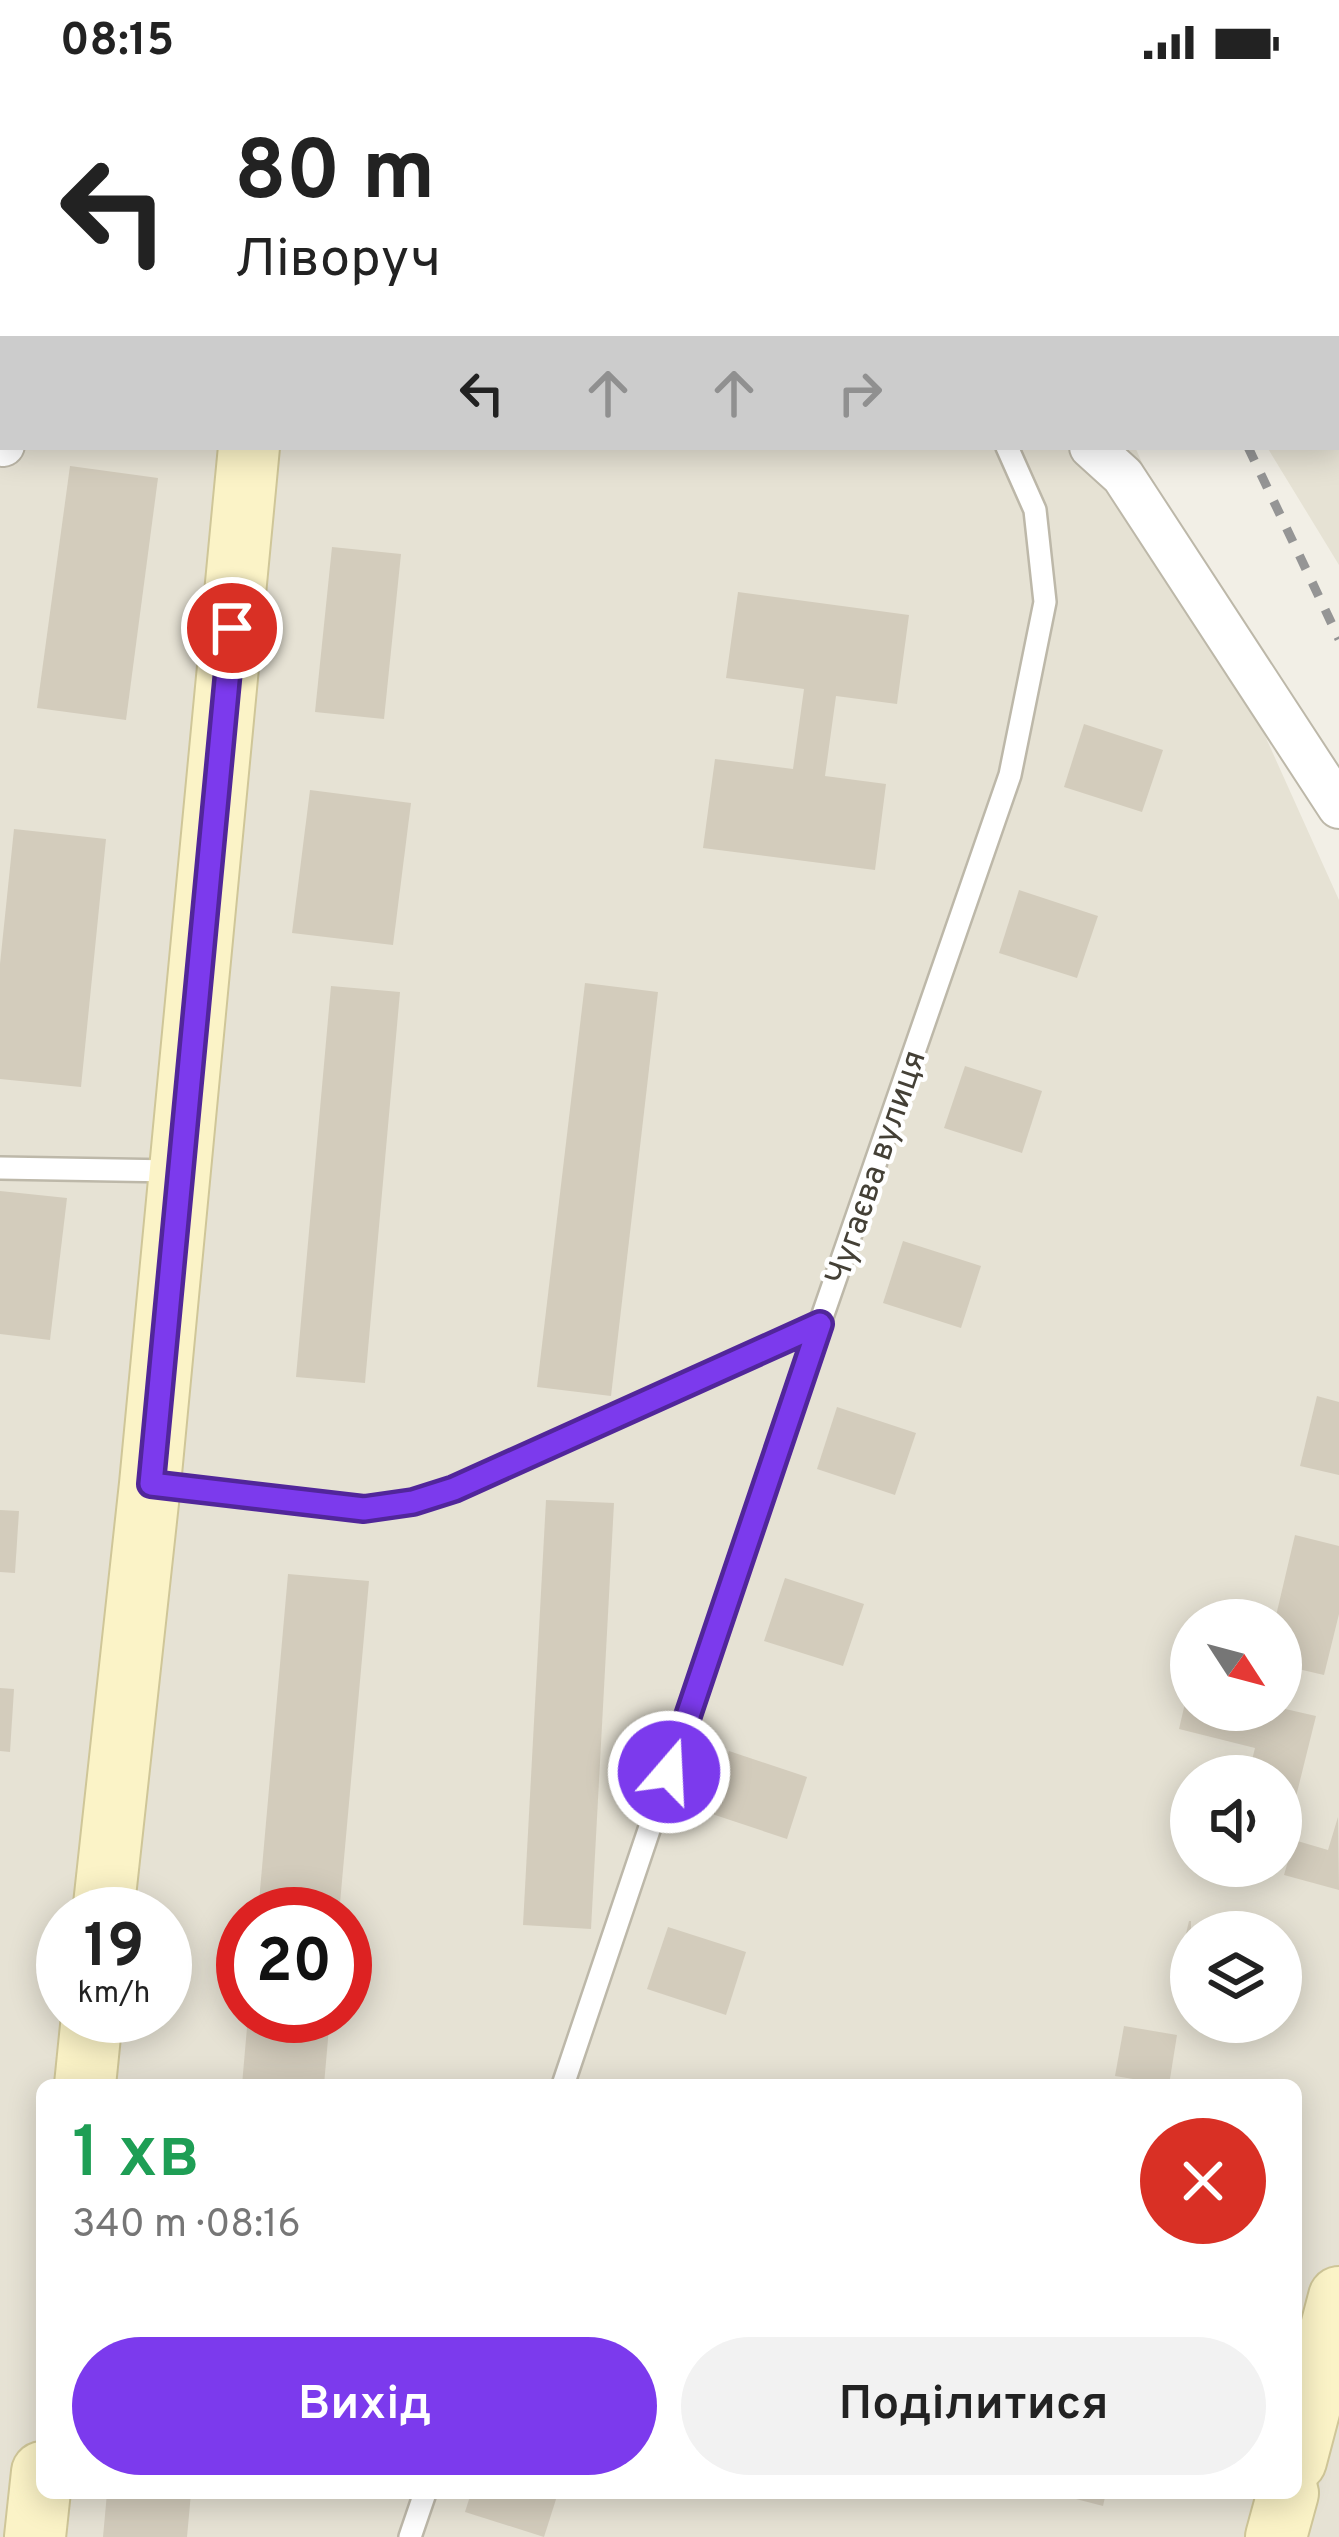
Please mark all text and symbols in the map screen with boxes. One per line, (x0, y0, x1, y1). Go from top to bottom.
text: 08:15 (60, 14, 174, 71)
text: 80 m (234, 123, 435, 229)
icon: left (36, 132, 192, 288)
text: Ліворуч (234, 227, 441, 296)
icon: left (449, 360, 515, 426)
icon: ahead (575, 360, 641, 426)
icon: ahead (701, 360, 767, 426)
icon: right (827, 360, 893, 426)
pin (181, 577, 283, 679)
icon: arrive (199, 595, 265, 661)
street label: Чугаєва вулиця (818, 1045, 938, 1291)
north arrow (1170, 1599, 1302, 1731)
map controls (1170, 1599, 1302, 2043)
position arrow (606, 1709, 732, 1835)
button: sound (1170, 1755, 1302, 1887)
speed limit sign: 20 (216, 1887, 372, 2043)
button: layers (1170, 1911, 1302, 2043)
text: 19 (84, 1912, 144, 1988)
text: km/h (78, 1976, 150, 2013)
text: 1 хв (72, 2111, 200, 2203)
button: close (1140, 2118, 1266, 2244)
text: 340 m · 08:16 (72, 2202, 301, 2251)
button: Вихід (72, 2337, 657, 2475)
button: Поділитися (681, 2337, 1266, 2475)

